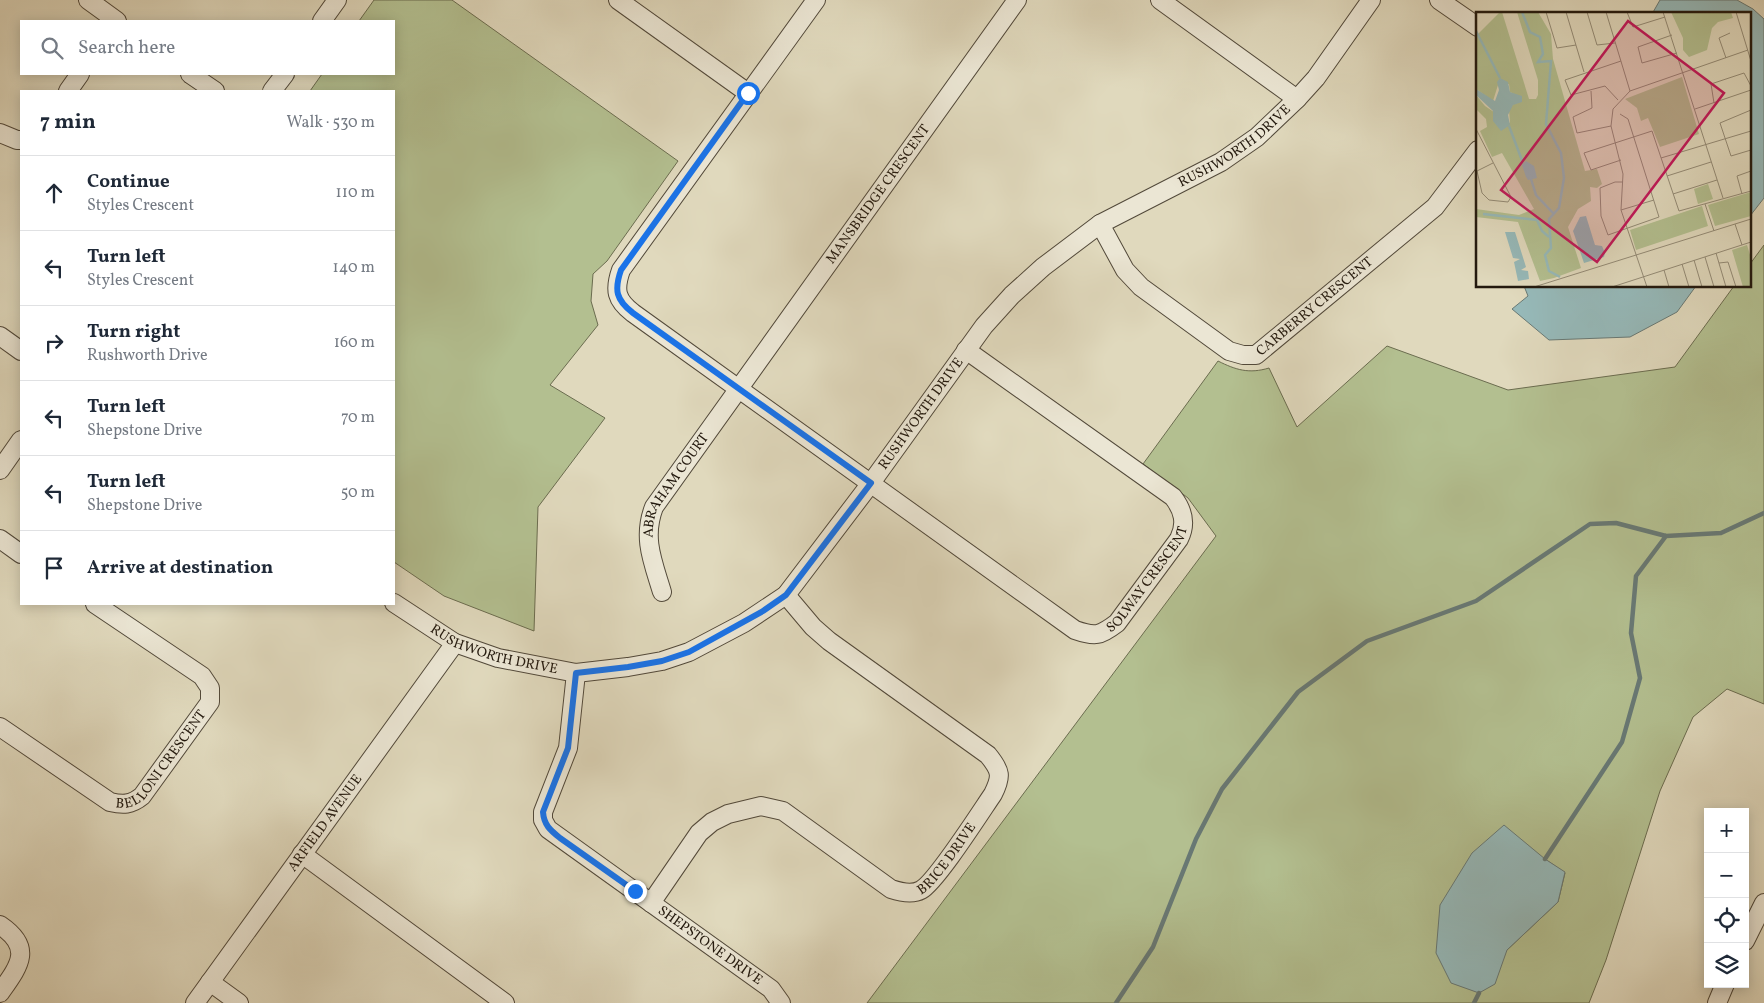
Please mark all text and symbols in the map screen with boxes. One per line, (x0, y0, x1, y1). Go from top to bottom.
inset map (1476, 12, 1752, 288)
search box (20, 20, 395, 75)
icon: search (38, 34, 66, 62)
text: Search here (78, 35, 175, 61)
route start (737, 82, 760, 105)
street label: RUSHWORTH DRIVE (1175, 100, 1295, 192)
text: 7 min (40, 108, 96, 137)
text: Walk · 530 m (287, 112, 375, 134)
street label: MANSBRIDGE CRESCENT (822, 121, 934, 268)
text: Continue (87, 169, 170, 195)
icon: ahead (40, 179, 68, 207)
text: 110 m (336, 182, 375, 204)
text: Styles Crescent (87, 195, 194, 217)
text: Turn left (87, 244, 166, 270)
street label: CARBERRY CRESCENT (1252, 253, 1377, 361)
icon: left (40, 254, 68, 282)
text: 140 m (333, 257, 375, 279)
text: Styles Crescent (87, 270, 194, 292)
text: Turn right (87, 319, 180, 345)
icon: right (40, 329, 68, 357)
text: 160 m (334, 332, 375, 354)
text: Rushworth Drive (87, 345, 208, 367)
street label: RUSHWORTH DRIVE (874, 354, 968, 474)
text: Turn left (87, 394, 166, 420)
icon: left (40, 404, 68, 432)
text: 70 m (341, 407, 375, 429)
text: Shepstone Drive (87, 420, 202, 442)
street label: ABRAHAM COURT (639, 430, 713, 538)
text: Turn left (87, 469, 166, 495)
icon: left (40, 479, 68, 507)
text: 50 m (341, 482, 375, 504)
text: Shepstone Drive (87, 495, 202, 517)
street label: SOLWAY CRESCENT (1103, 524, 1192, 637)
icon: arrive (40, 554, 68, 582)
text: Arrive at destination (87, 555, 273, 581)
street label: RUSHWORTH DRIVE (426, 620, 559, 679)
street label: BELLONI CRESCENT (115, 706, 211, 813)
street label: ARFIELD AVENUE (283, 771, 367, 875)
map controls (1704, 808, 1749, 988)
button: + (1704, 808, 1749, 853)
street label: BRICE DRIVE (913, 819, 981, 899)
button: − (1704, 853, 1749, 898)
route end (624, 880, 647, 903)
button: locate (1704, 898, 1749, 943)
street label: SHEPSTONE DRIVE (654, 901, 766, 989)
button: layers (1704, 943, 1749, 988)

